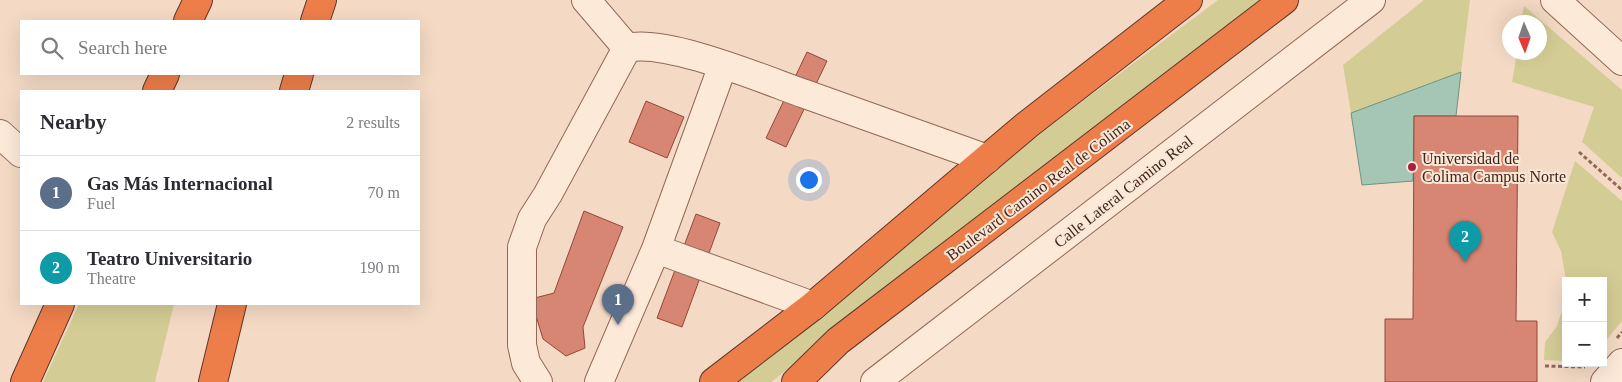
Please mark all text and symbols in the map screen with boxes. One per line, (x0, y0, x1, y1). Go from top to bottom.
north arrow (1502, 15, 1547, 60)
search box (20, 20, 420, 75)
icon: search (38, 34, 66, 62)
text: Search here (78, 37, 167, 58)
text: Nearby (40, 110, 107, 134)
text: 2 results (346, 114, 400, 131)
street label: Boulevard Camino Real de Colima (943, 115, 1133, 264)
street label: Calle Lateral Camino Real (1051, 132, 1196, 251)
place label: Universidad de Colima Campus Norte (1422, 150, 1566, 186)
marker: Universidad de Colima Campus Norte (1406, 161, 1418, 173)
your location (796, 167, 822, 193)
text: Gas Más Internacional (87, 173, 273, 194)
text: 1 (52, 184, 60, 201)
text: 70 m (368, 184, 400, 201)
text: Fuel (87, 195, 115, 212)
pin: 2 (1449, 221, 1481, 262)
text: Teatro Universitario (87, 248, 252, 269)
text: 2 (52, 259, 60, 276)
text: 190 m (360, 259, 400, 276)
text: Theatre (87, 270, 136, 287)
map controls (1562, 277, 1607, 367)
button: + (1562, 277, 1607, 322)
pin: 1 (602, 284, 634, 325)
button: − (1562, 322, 1607, 367)

